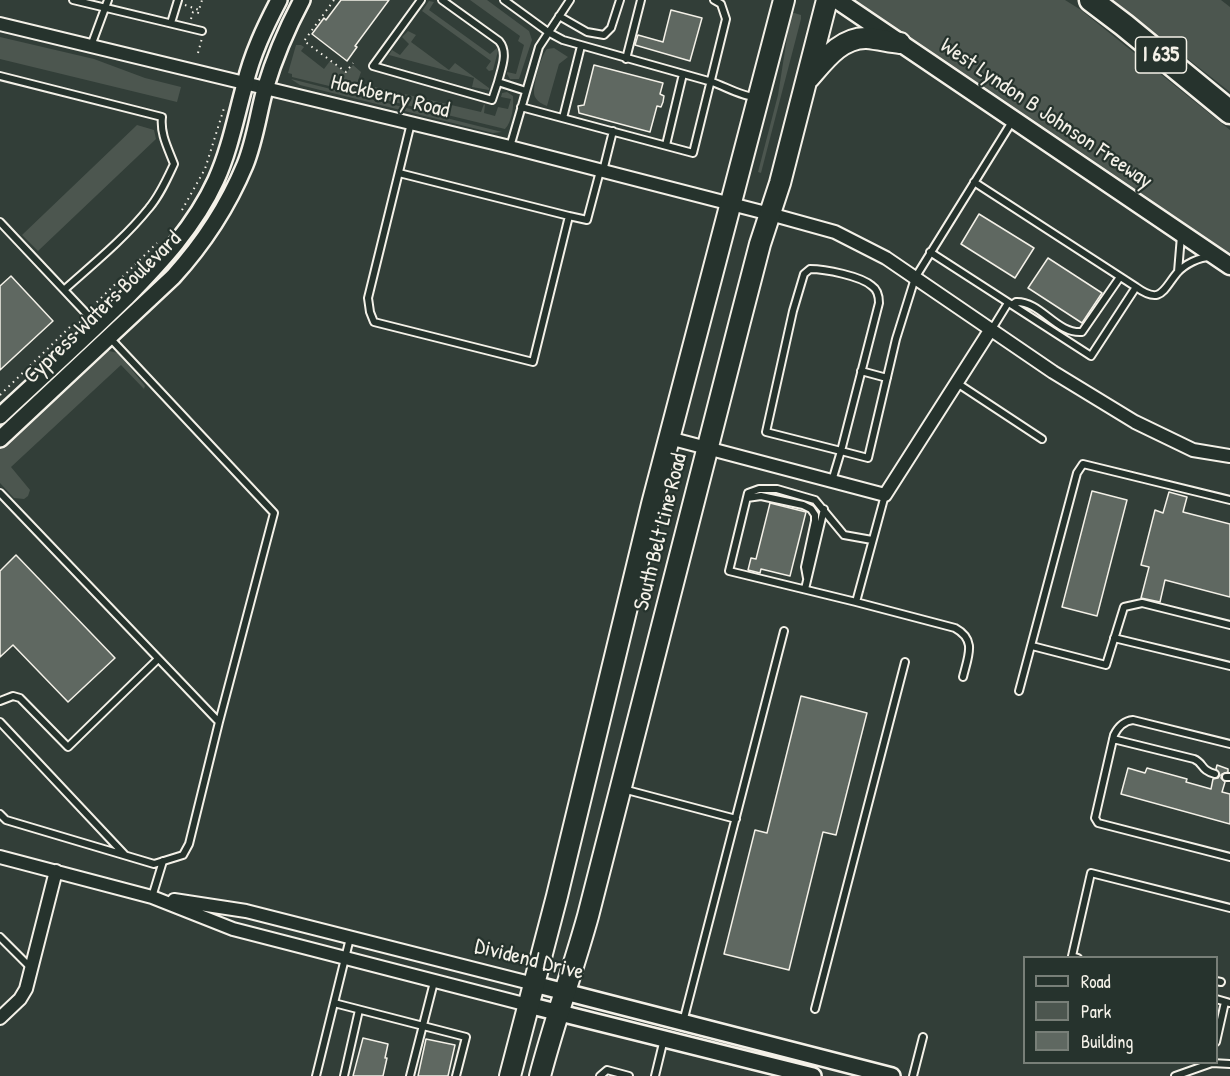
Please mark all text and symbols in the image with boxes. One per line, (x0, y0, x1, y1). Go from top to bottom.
street label: West Lyndon B Johnson Freeway (935, 33, 1157, 195)
road number: I 635 (1136, 37, 1186, 73)
street label: Hackberry Road (328, 69, 452, 125)
street label: Cypress Waters Boulevard (19, 226, 187, 390)
street label: South Belt Line Road (629, 451, 693, 613)
street label: Dividend Drive (472, 934, 586, 986)
legend (1023, 956, 1218, 1064)
text: Road (1081, 969, 1111, 994)
text: Park (1081, 999, 1111, 1024)
text: Building (1081, 1029, 1133, 1054)

